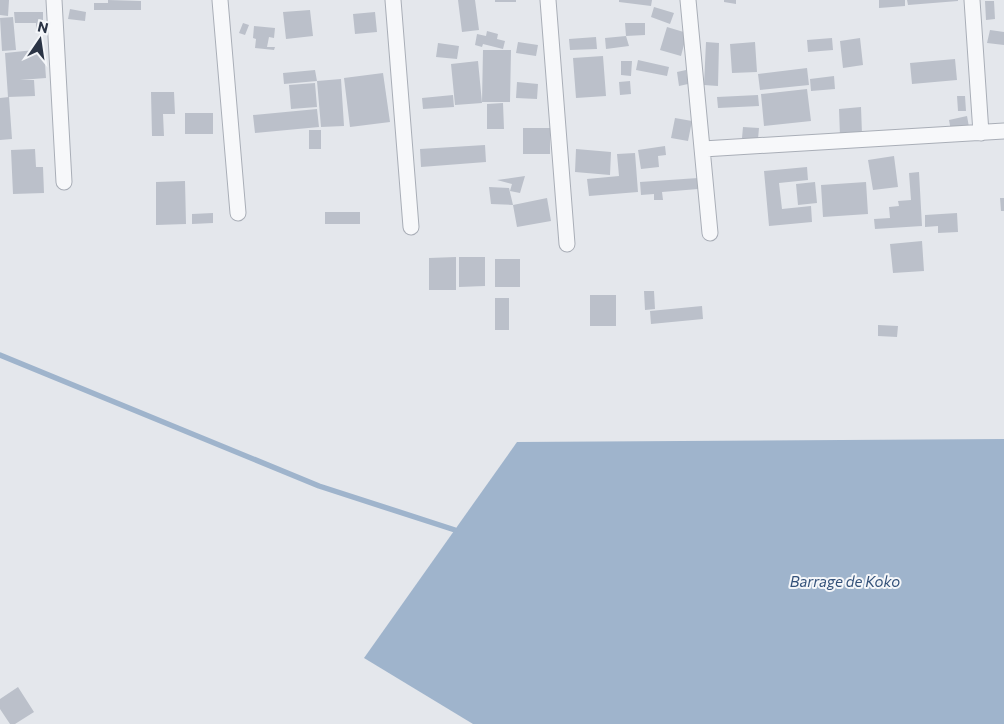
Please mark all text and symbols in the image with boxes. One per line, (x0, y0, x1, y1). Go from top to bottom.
north arrow (15, 15, 65, 65)
text: N (36, 17, 50, 36)
water label: Barrage de Koko (790, 572, 900, 590)

